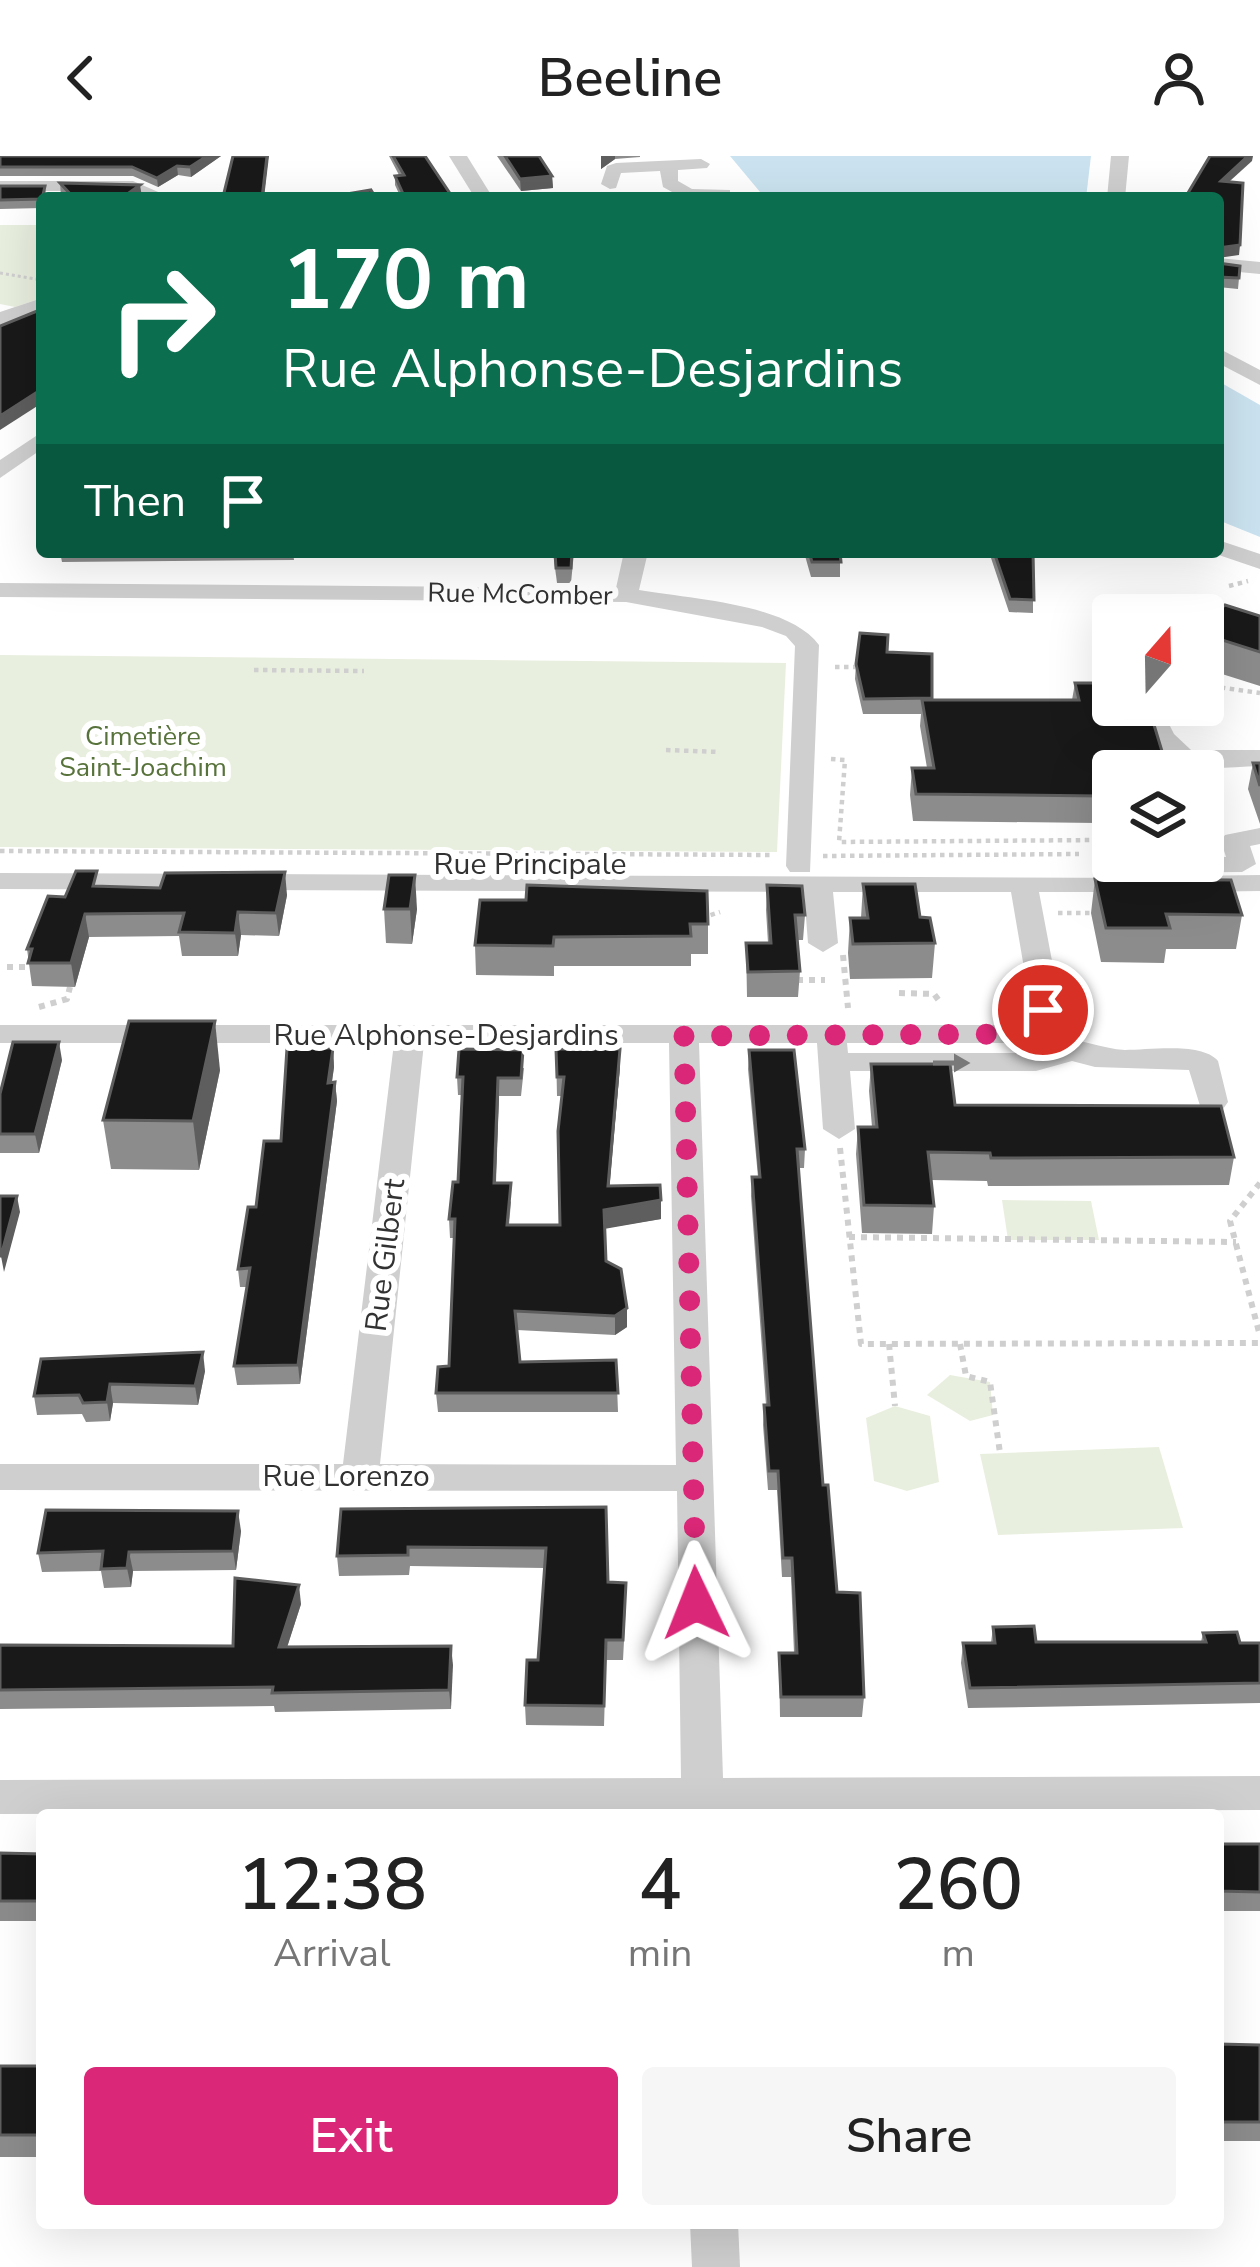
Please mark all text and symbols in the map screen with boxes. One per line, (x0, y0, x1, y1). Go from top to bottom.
text: Beeline (538, 41, 722, 115)
icon: back (48, 45, 114, 111)
icon: person (1146, 45, 1212, 111)
text: 170 m (282, 223, 530, 338)
icon: right (84, 240, 240, 396)
text: Rue Alphonse-Desjardins (282, 332, 903, 406)
icon: arrive (210, 468, 276, 534)
text: Then (84, 471, 186, 532)
street label: Rue McComber (427, 574, 613, 615)
north arrow (1092, 594, 1224, 726)
map controls (1092, 594, 1224, 882)
park label: Cimetière Saint-Joachim (59, 718, 227, 786)
button: layers (1092, 750, 1224, 882)
street label: Rue Principale (434, 844, 626, 885)
pin (992, 959, 1094, 1061)
icon: arrive (1010, 977, 1076, 1043)
street label: Rue Alphonse-Desjardins (273, 1015, 619, 1056)
one-way arrow (933, 1053, 971, 1072)
street label: Rue Gilbert (356, 1176, 415, 1334)
street label: Rue Lorenzo (262, 1456, 430, 1497)
position arrow (633, 1540, 759, 1666)
text: 12:38 (237, 1836, 427, 1934)
text: 4 (639, 1836, 682, 1934)
text: 260 (893, 1836, 1023, 1934)
text: Arrival (273, 1927, 391, 1980)
text: min (628, 1927, 692, 1980)
text: m (941, 1927, 975, 1980)
button: Exit (84, 2067, 618, 2205)
button: Share (642, 2067, 1176, 2205)

